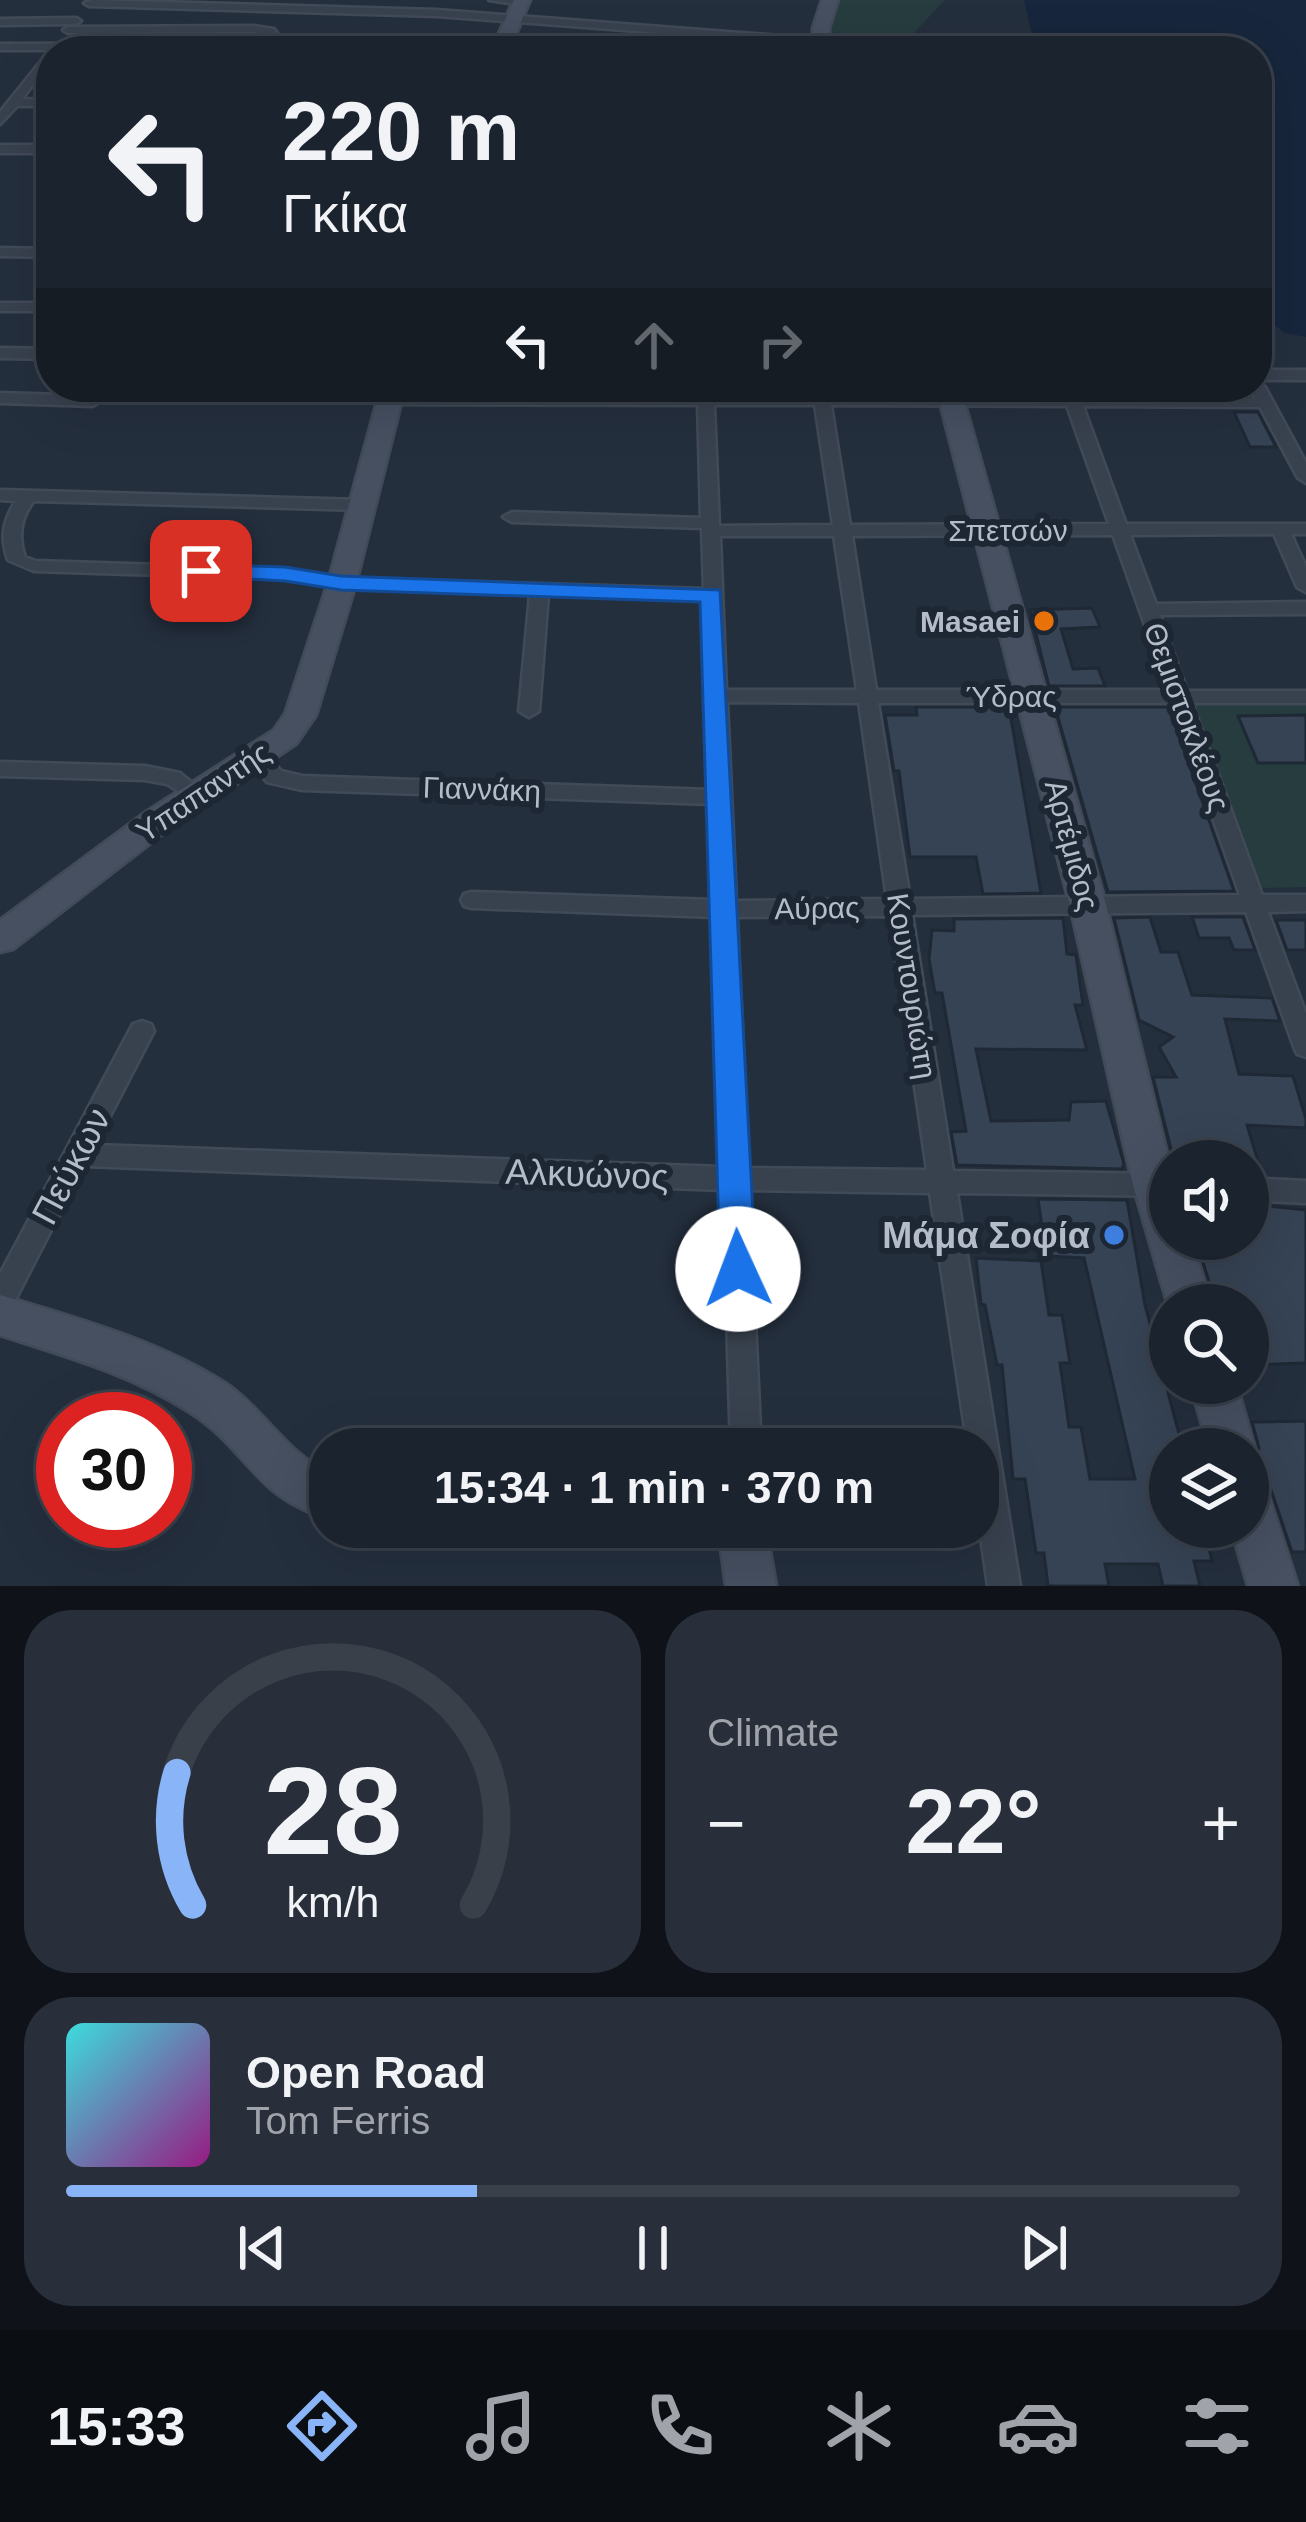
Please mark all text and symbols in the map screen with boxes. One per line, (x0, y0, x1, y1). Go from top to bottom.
icon: left (84, 84, 240, 240)
text: 220 m (282, 84, 520, 178)
text: Γκίκα (282, 183, 408, 243)
icon: left (495, 312, 561, 378)
icon: ahead (621, 312, 687, 378)
icon: right (747, 312, 813, 378)
street label: Σπετσών (948, 514, 1068, 547)
pin (150, 520, 252, 622)
icon: arrive (168, 538, 234, 604)
place label: Masaei (920, 605, 1020, 638)
marker: Masaei (1031, 608, 1057, 634)
street label: Θεμιστοκλέους (1138, 618, 1236, 816)
street label: Ύδρας (965, 680, 1057, 713)
street label: Υπαπαντής (130, 735, 276, 849)
street label: Γιαννάκη (422, 770, 542, 808)
street label: Αρτέμιδος (1039, 776, 1105, 914)
street label: Αύρας (774, 891, 860, 925)
street label: Κουντουριώτη (881, 891, 943, 1081)
street label: Πεύκων (23, 1101, 119, 1231)
map controls (1149, 1140, 1269, 1548)
button: sound (1149, 1140, 1269, 1260)
street label: Αλκυώνος (505, 1151, 669, 1197)
position arrow (675, 1206, 801, 1332)
place label: Μάμα Σοφία (882, 1215, 1090, 1256)
marker: Μάμα Σοφία (1101, 1222, 1127, 1248)
button: search (1149, 1284, 1269, 1404)
speed limit sign: 30 (36, 1392, 192, 1548)
button: layers (1149, 1428, 1269, 1548)
text: 15:34 · 1 min · 370 m (434, 1462, 874, 1513)
text: Climate (707, 1711, 839, 1754)
text: 28 (263, 1741, 402, 1880)
text: 22° (905, 1772, 1042, 1872)
text: − (707, 1786, 746, 1860)
text: + (1201, 1786, 1240, 1860)
text: km/h (286, 1877, 379, 1925)
text: Open Road (246, 2047, 486, 2098)
text: Tom Ferris (246, 2099, 430, 2142)
icon: previous (229, 2215, 295, 2281)
icon: pause (620, 2215, 686, 2281)
icon: next (1011, 2215, 1077, 2281)
icon: directions (280, 2384, 364, 2468)
icon: music (459, 2384, 543, 2468)
icon: phone (638, 2384, 722, 2468)
icon: climate (817, 2384, 901, 2468)
icon: car (996, 2384, 1080, 2468)
icon: filters (1175, 2384, 1259, 2468)
text: 15:33 (47, 2396, 186, 2456)

